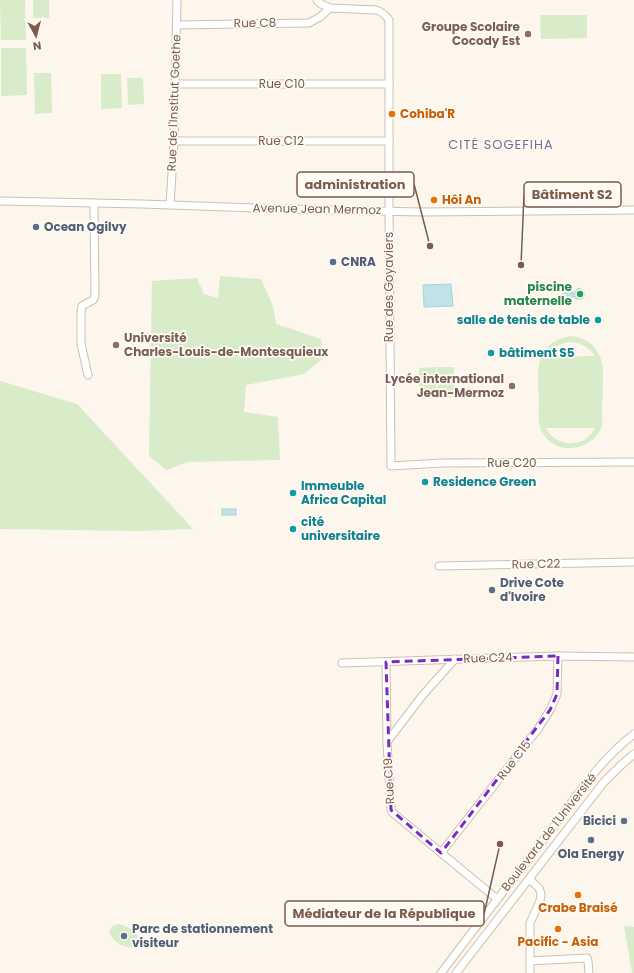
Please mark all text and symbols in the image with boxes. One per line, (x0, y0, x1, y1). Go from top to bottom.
street label: Rue C8 (234, 14, 276, 31)
north arrow (16, 16, 56, 56)
place label: Groupe Scolaire Cocody Est (422, 18, 521, 49)
marker: Groupe Scolaire Cocody Est (523, 29, 533, 39)
street label: Rue de l'Institut Goethe (163, 34, 184, 172)
text: N (32, 37, 42, 54)
street label: Rue C10 (259, 75, 305, 92)
place label: Cohiba'R (400, 105, 455, 122)
marker: Cohiba'R (387, 109, 397, 119)
street label: Rue C12 (258, 132, 304, 149)
district label: CITÉ SOGEFIHA (448, 135, 554, 154)
callout: administration (297, 172, 414, 197)
text: administration (305, 175, 406, 194)
callout: Bâtiment S2 (524, 182, 621, 207)
text: Bâtiment S2 (532, 185, 613, 204)
place label: Hôi An (442, 191, 481, 208)
marker: Hôi An (429, 195, 439, 205)
street label: Avenue Jean Mermoz (252, 199, 382, 218)
place label: Ocean Ogilvy (44, 218, 127, 235)
marker: Ocean Ogilvy (31, 222, 41, 232)
street label: Rue des Goyaviers (380, 232, 397, 342)
place label: CNRA (341, 253, 376, 270)
marker: CNRA (328, 257, 338, 267)
place label: piscine maternelle (504, 278, 573, 309)
marker: piscine maternelle (575, 289, 585, 299)
place label: salle de tenis de table (457, 311, 591, 328)
marker: salle de tenis de table (593, 315, 603, 325)
place label: Université Charles-Louis-de-Montesquieux (124, 329, 329, 360)
marker: Université Charles-Louis-de-Montesquieux (111, 340, 121, 350)
place label: bâtiment S5 (499, 344, 575, 361)
marker: bâtiment S5 (486, 348, 496, 358)
place label: Lycée international Jean-Mermoz (385, 370, 504, 401)
marker: Lycée international Jean-Mermoz (507, 381, 517, 391)
street label: Rue C20 (487, 454, 537, 471)
place label: Residence Green (433, 473, 536, 490)
place label: Immeuble Africa Capital (301, 477, 386, 508)
marker: Residence Green (420, 477, 430, 487)
marker: Immeuble Africa Capital (288, 488, 298, 498)
place label: cité universitaire (301, 513, 381, 544)
marker: cité universitaire (288, 524, 298, 534)
street label: Rue C22 (512, 555, 561, 572)
place label: Drive Cote d'Ivoire (500, 574, 565, 605)
marker: Drive Cote d'Ivoire (487, 585, 497, 595)
street label: Rue C24 (463, 648, 513, 667)
street label: Rue C15 (493, 736, 535, 783)
street label: Rue C19 (379, 757, 398, 805)
street label: Boulevard de l'Université (497, 769, 600, 894)
place label: Bicici (583, 812, 616, 829)
marker: Bicici (619, 816, 629, 826)
marker: Ola Energy (586, 835, 596, 845)
place label: Ola Energy (558, 845, 625, 862)
marker: Crabe Braisé (573, 890, 583, 900)
place label: Crabe Braisé (538, 899, 618, 916)
callout: Médiateur de la République (285, 901, 484, 926)
text: Médiateur de la République (293, 904, 475, 923)
place label: Parc de stationnement visiteur (132, 920, 273, 951)
marker: Pacific - Asia (553, 924, 563, 934)
marker: Parc de stationnement visiteur (119, 931, 129, 941)
place label: Pacific - Asia (518, 933, 598, 950)

